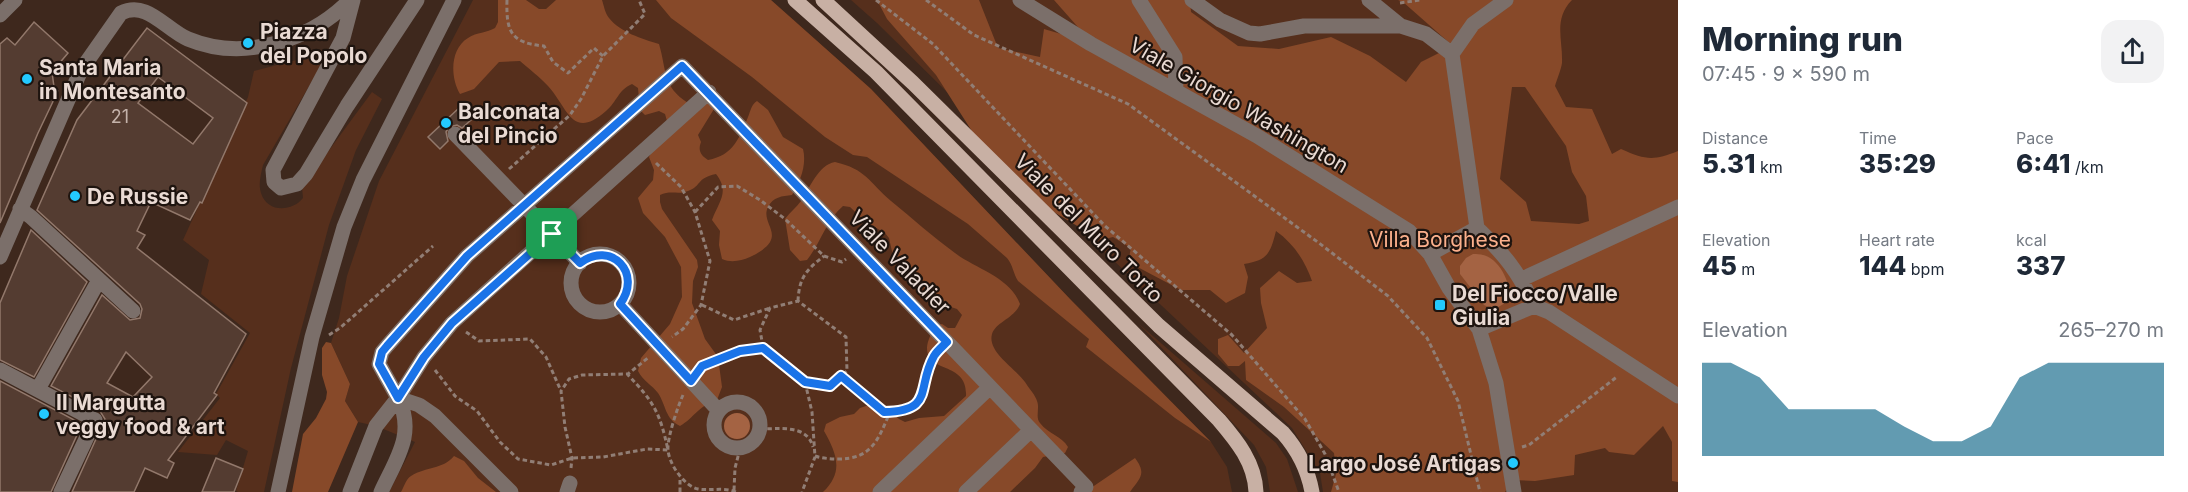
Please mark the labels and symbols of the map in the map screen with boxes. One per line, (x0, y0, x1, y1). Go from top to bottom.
place label: Piazza del Popolo (260, 19, 368, 68)
street label: Viale Giorgio Washington (1125, 32, 1353, 178)
marker: Piazza del Popolo (241, 36, 255, 50)
place label: Santa Maria in Montesanto (39, 55, 186, 104)
marker: Santa Maria in Montesanto (20, 72, 34, 86)
place label: Balconata del Pincio (458, 99, 560, 148)
house number: 21 (111, 106, 129, 127)
marker: Balconata del Pincio (439, 116, 453, 130)
street label: Viale del Muro Torto (1009, 148, 1169, 308)
place label: De Russie (87, 184, 188, 209)
marker: De Russie (68, 189, 82, 203)
street label: Viale Valadier (844, 205, 956, 319)
pin (526, 208, 577, 259)
park label: Villa Borghese (1369, 227, 1511, 252)
place label: Del Fiocco/Valle Giulia (1452, 281, 1618, 330)
marker: Del Fiocco/Valle Giulia (1433, 298, 1447, 312)
place label: Il Margutta veggy food & art (56, 390, 225, 439)
marker: Il Margutta veggy food & art (37, 407, 51, 421)
place label: Largo José Artigas (1308, 451, 1501, 476)
marker: Largo José Artigas (1506, 456, 1520, 470)

